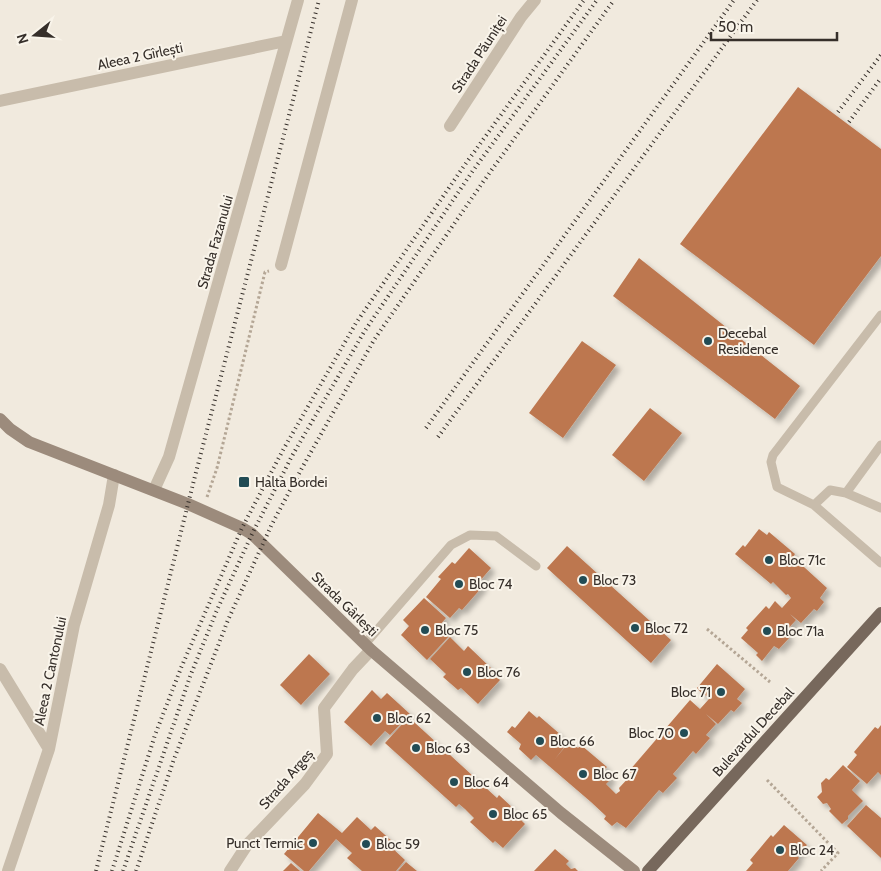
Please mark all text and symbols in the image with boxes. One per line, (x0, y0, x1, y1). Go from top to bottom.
north arrow (10, 10, 60, 60)
scale bar (711, 10, 837, 42)
street label: Strada Păuniței (447, 12, 511, 96)
text: 50 m (718, 18, 753, 36)
text: N (13, 31, 33, 46)
street label: Aleea 2 Gîrlești (96, 38, 184, 74)
street label: Strada Fazanului (193, 193, 237, 291)
place label: Decebal Residence (718, 324, 778, 358)
marker: Decebal Residence (702, 335, 714, 347)
place label: Halta Bordei (255, 473, 328, 491)
marker: Halta Bordei (237, 475, 251, 489)
place label: Bloc 71c (779, 551, 826, 569)
marker: Bloc 71c (763, 554, 775, 566)
street label: Strada Gârlești (308, 568, 382, 640)
place label: Bloc 73 (593, 571, 636, 589)
marker: Bloc 73 (577, 574, 589, 586)
place label: Bloc 74 (469, 575, 512, 593)
marker: Bloc 74 (453, 578, 465, 590)
street label: Aleea 2 Cantonului (30, 615, 70, 727)
place label: Bloc 72 (645, 619, 688, 637)
place label: Bloc 75 (435, 621, 478, 639)
marker: Bloc 72 (629, 622, 641, 634)
place label: Bloc 71a (777, 622, 824, 640)
marker: Bloc 75 (419, 624, 431, 636)
marker: Bloc 71a (761, 625, 773, 637)
place label: Bloc 76 (477, 663, 520, 681)
marker: Bloc 76 (461, 666, 473, 678)
place label: Bloc 71 (671, 683, 711, 701)
street label: Bulevardul Decebal (708, 683, 798, 780)
marker: Bloc 71 (715, 686, 727, 698)
place label: Bloc 62 (387, 709, 431, 727)
marker: Bloc 62 (371, 712, 383, 724)
place label: Bloc 70 (629, 724, 674, 742)
marker: Bloc 70 (678, 727, 690, 739)
place label: Bloc 66 (550, 732, 595, 750)
marker: Bloc 66 (534, 735, 546, 747)
place label: Bloc 63 (426, 739, 470, 757)
marker: Bloc 63 (410, 742, 422, 754)
street label: Strada Argeș (255, 745, 317, 813)
place label: Bloc 67 (593, 765, 637, 783)
marker: Bloc 67 (577, 768, 589, 780)
place label: Bloc 64 (464, 773, 509, 791)
marker: Bloc 64 (448, 776, 460, 788)
place label: Bloc 65 (503, 805, 547, 823)
marker: Bloc 65 (487, 808, 499, 820)
place label: Punct Termic (226, 834, 303, 852)
place label: Bloc 59 (376, 835, 420, 853)
marker: Punct Termic (307, 837, 319, 849)
marker: Bloc 59 (360, 838, 372, 850)
place label: Bloc 24 (790, 841, 834, 859)
marker: Bloc 24 (774, 844, 786, 856)

